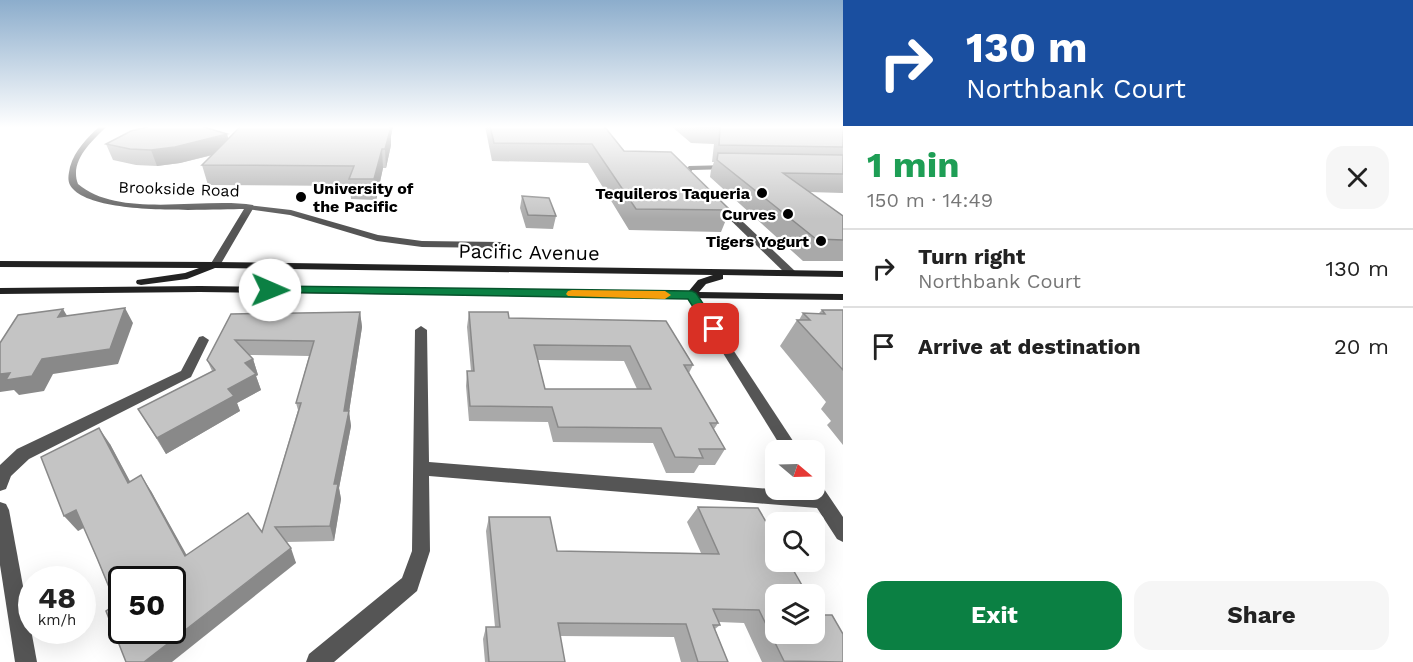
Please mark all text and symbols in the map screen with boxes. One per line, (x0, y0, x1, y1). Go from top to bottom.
text: 130 m (966, 23, 1088, 72)
icon: right (867, 24, 945, 102)
text: Northbank Court (966, 73, 1186, 105)
text: 1 min (867, 144, 959, 186)
button: close (1326, 146, 1389, 209)
street label: Brookside Road (118, 177, 240, 201)
place label: University of the Pacific (313, 179, 414, 216)
place label: Tequileros Taqueria (595, 184, 751, 203)
marker: Tequileros Taqueria (755, 186, 769, 200)
text: 150 m · 14:49 (867, 188, 993, 212)
marker: University of the Pacific (294, 190, 308, 204)
place label: Curves (722, 205, 776, 224)
marker: Curves (781, 207, 795, 221)
place label: Tigers Yogurt (706, 232, 809, 251)
marker: Tigers Yogurt (814, 234, 828, 248)
street label: Pacific Avenue (458, 239, 600, 265)
text: Turn right (918, 244, 1025, 269)
icon: right (867, 252, 900, 285)
text: 130 m (1325, 256, 1389, 281)
position arrow (238, 258, 302, 322)
text: Northbank Court (918, 269, 1081, 293)
pin (688, 303, 739, 354)
icon: arrive (697, 312, 730, 345)
icon: arrive (867, 330, 900, 363)
text: Arrive at destination (918, 334, 1141, 359)
text: 20 m (1334, 334, 1389, 359)
north arrow (765, 440, 825, 500)
map controls (765, 440, 825, 644)
button: search (765, 512, 825, 572)
speed limit sign: 50 (108, 566, 186, 644)
text: 48 (38, 580, 76, 615)
button: Exit (867, 581, 1122, 650)
button: Share (1134, 581, 1389, 650)
button: layers (765, 584, 825, 644)
text: km/h (38, 611, 76, 629)

